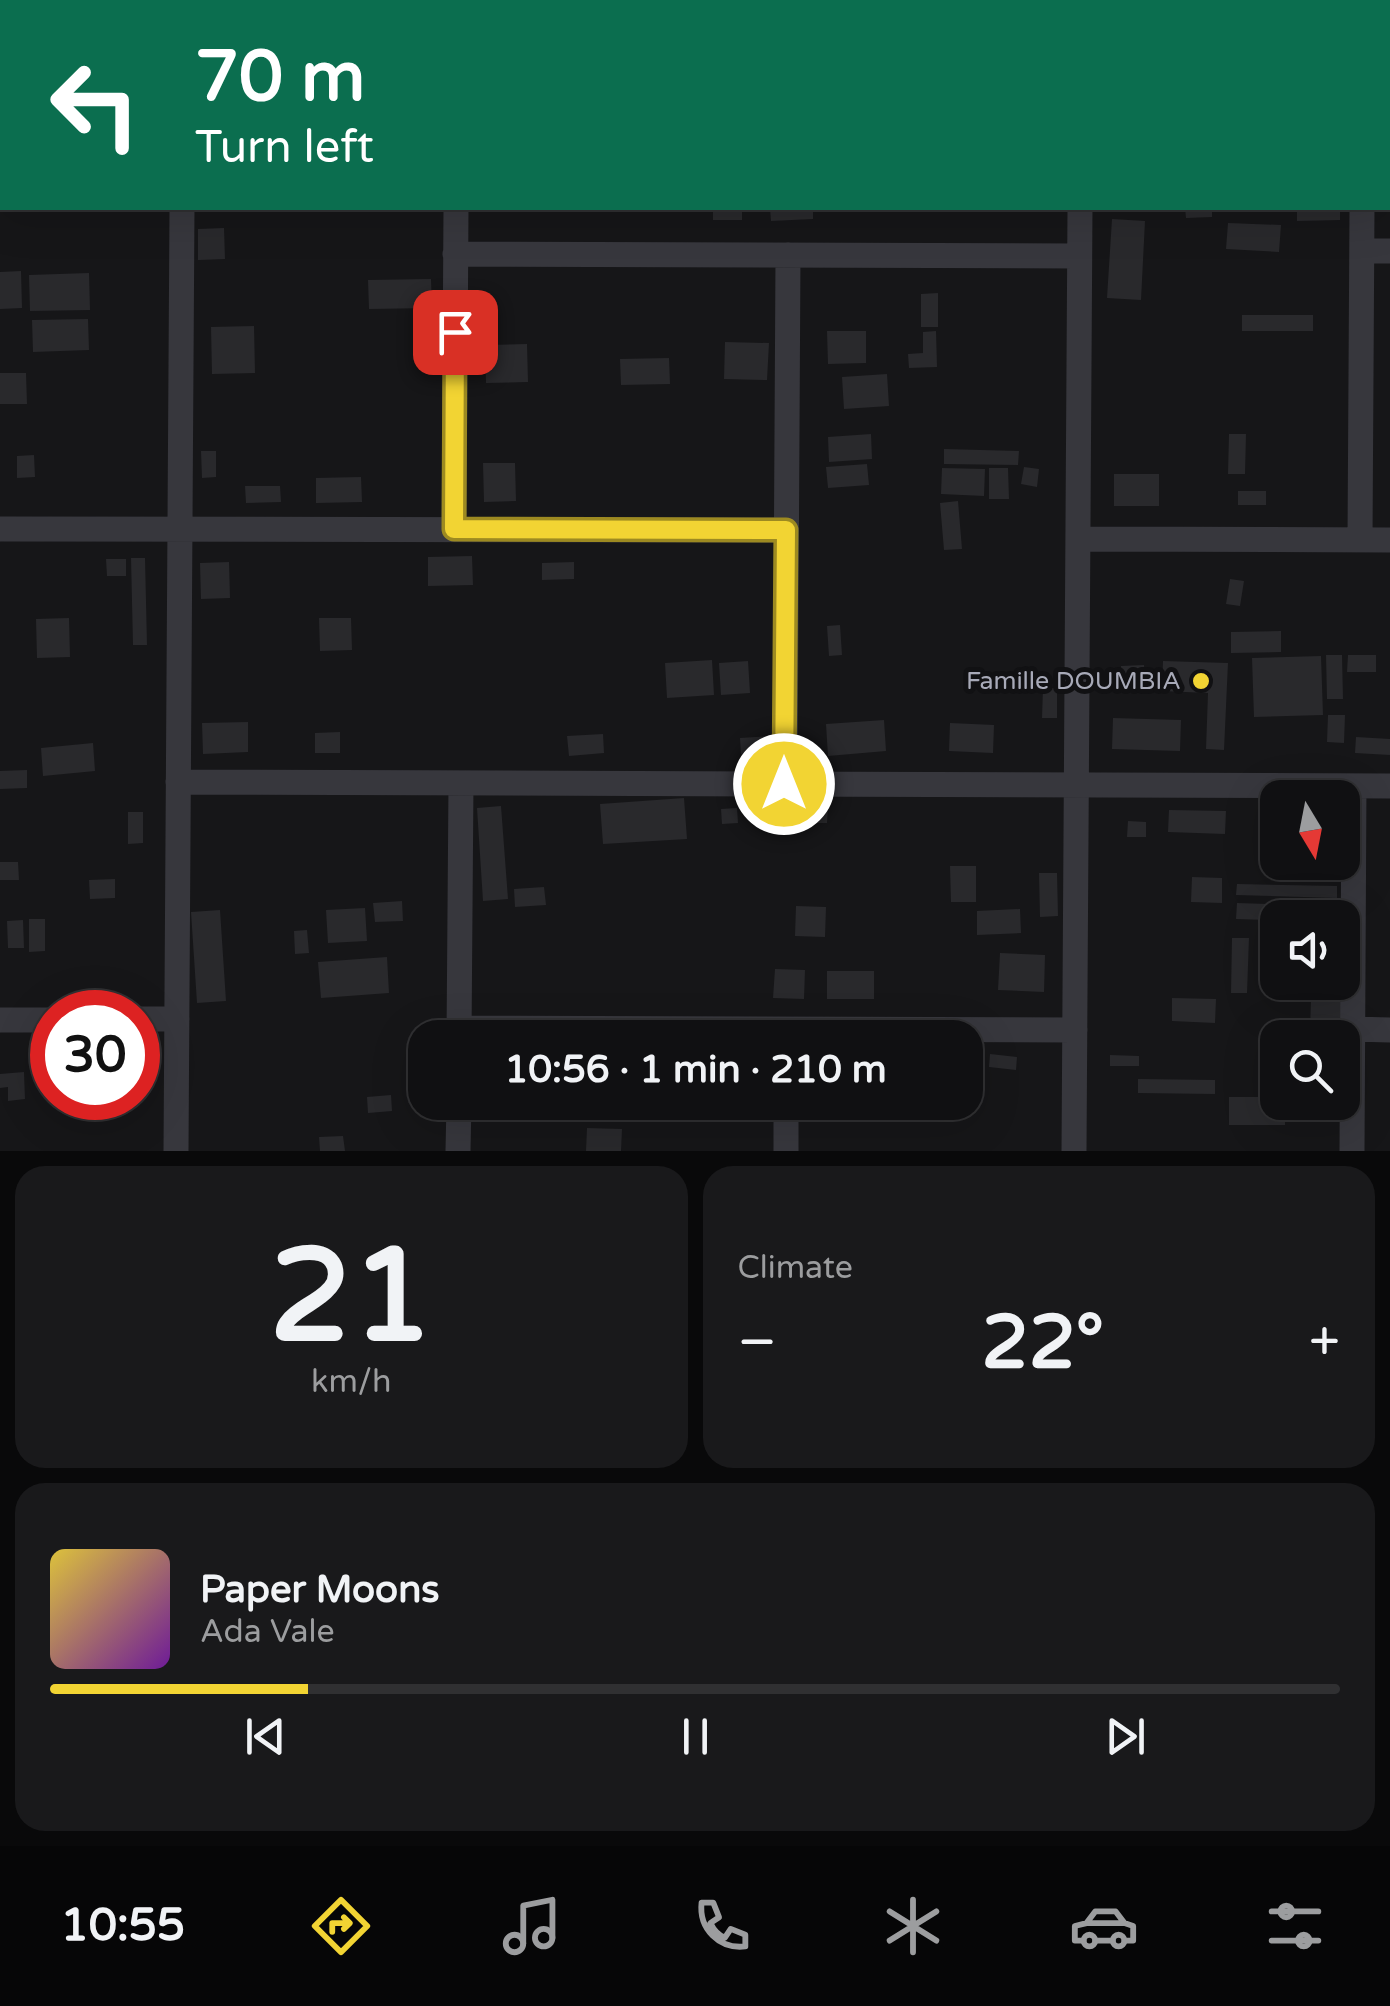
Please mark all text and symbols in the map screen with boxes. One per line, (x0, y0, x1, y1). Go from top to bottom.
text: 70 m (195, 36, 365, 120)
icon: left (30, 40, 160, 170)
text: Turn left (195, 121, 374, 175)
pin (413, 290, 498, 375)
icon: arrive (428, 305, 483, 360)
place label: Famille DOUMBIA (966, 666, 1181, 696)
marker: Famille DOUMBIA (1190, 670, 1212, 692)
position arrow (732, 732, 836, 836)
north arrow (1260, 780, 1360, 880)
map controls (1260, 780, 1360, 1120)
button: sound (1260, 900, 1360, 1000)
speed limit sign: 30 (30, 990, 160, 1120)
button: search (1260, 1020, 1360, 1120)
text: 10:56 · 1 min · 210 m (504, 1047, 887, 1093)
text: 21 (270, 1220, 433, 1376)
text: Climate (738, 1249, 853, 1287)
text: 22° (982, 1298, 1104, 1388)
text: − (738, 1310, 777, 1376)
text: + (1309, 1310, 1340, 1376)
text: km/h (311, 1363, 391, 1401)
text: Paper Moons (200, 1567, 440, 1613)
text: Ada Vale (200, 1613, 335, 1651)
icon: previous (238, 1709, 293, 1764)
icon: pause (668, 1709, 723, 1764)
icon: next (1098, 1709, 1153, 1764)
icon: directions (306, 1891, 376, 1961)
icon: music (497, 1891, 567, 1961)
icon: phone (687, 1891, 757, 1961)
icon: climate (878, 1891, 948, 1961)
icon: car (1069, 1891, 1139, 1961)
icon: filters (1260, 1891, 1330, 1961)
text: 10:55 (60, 1899, 185, 1953)

